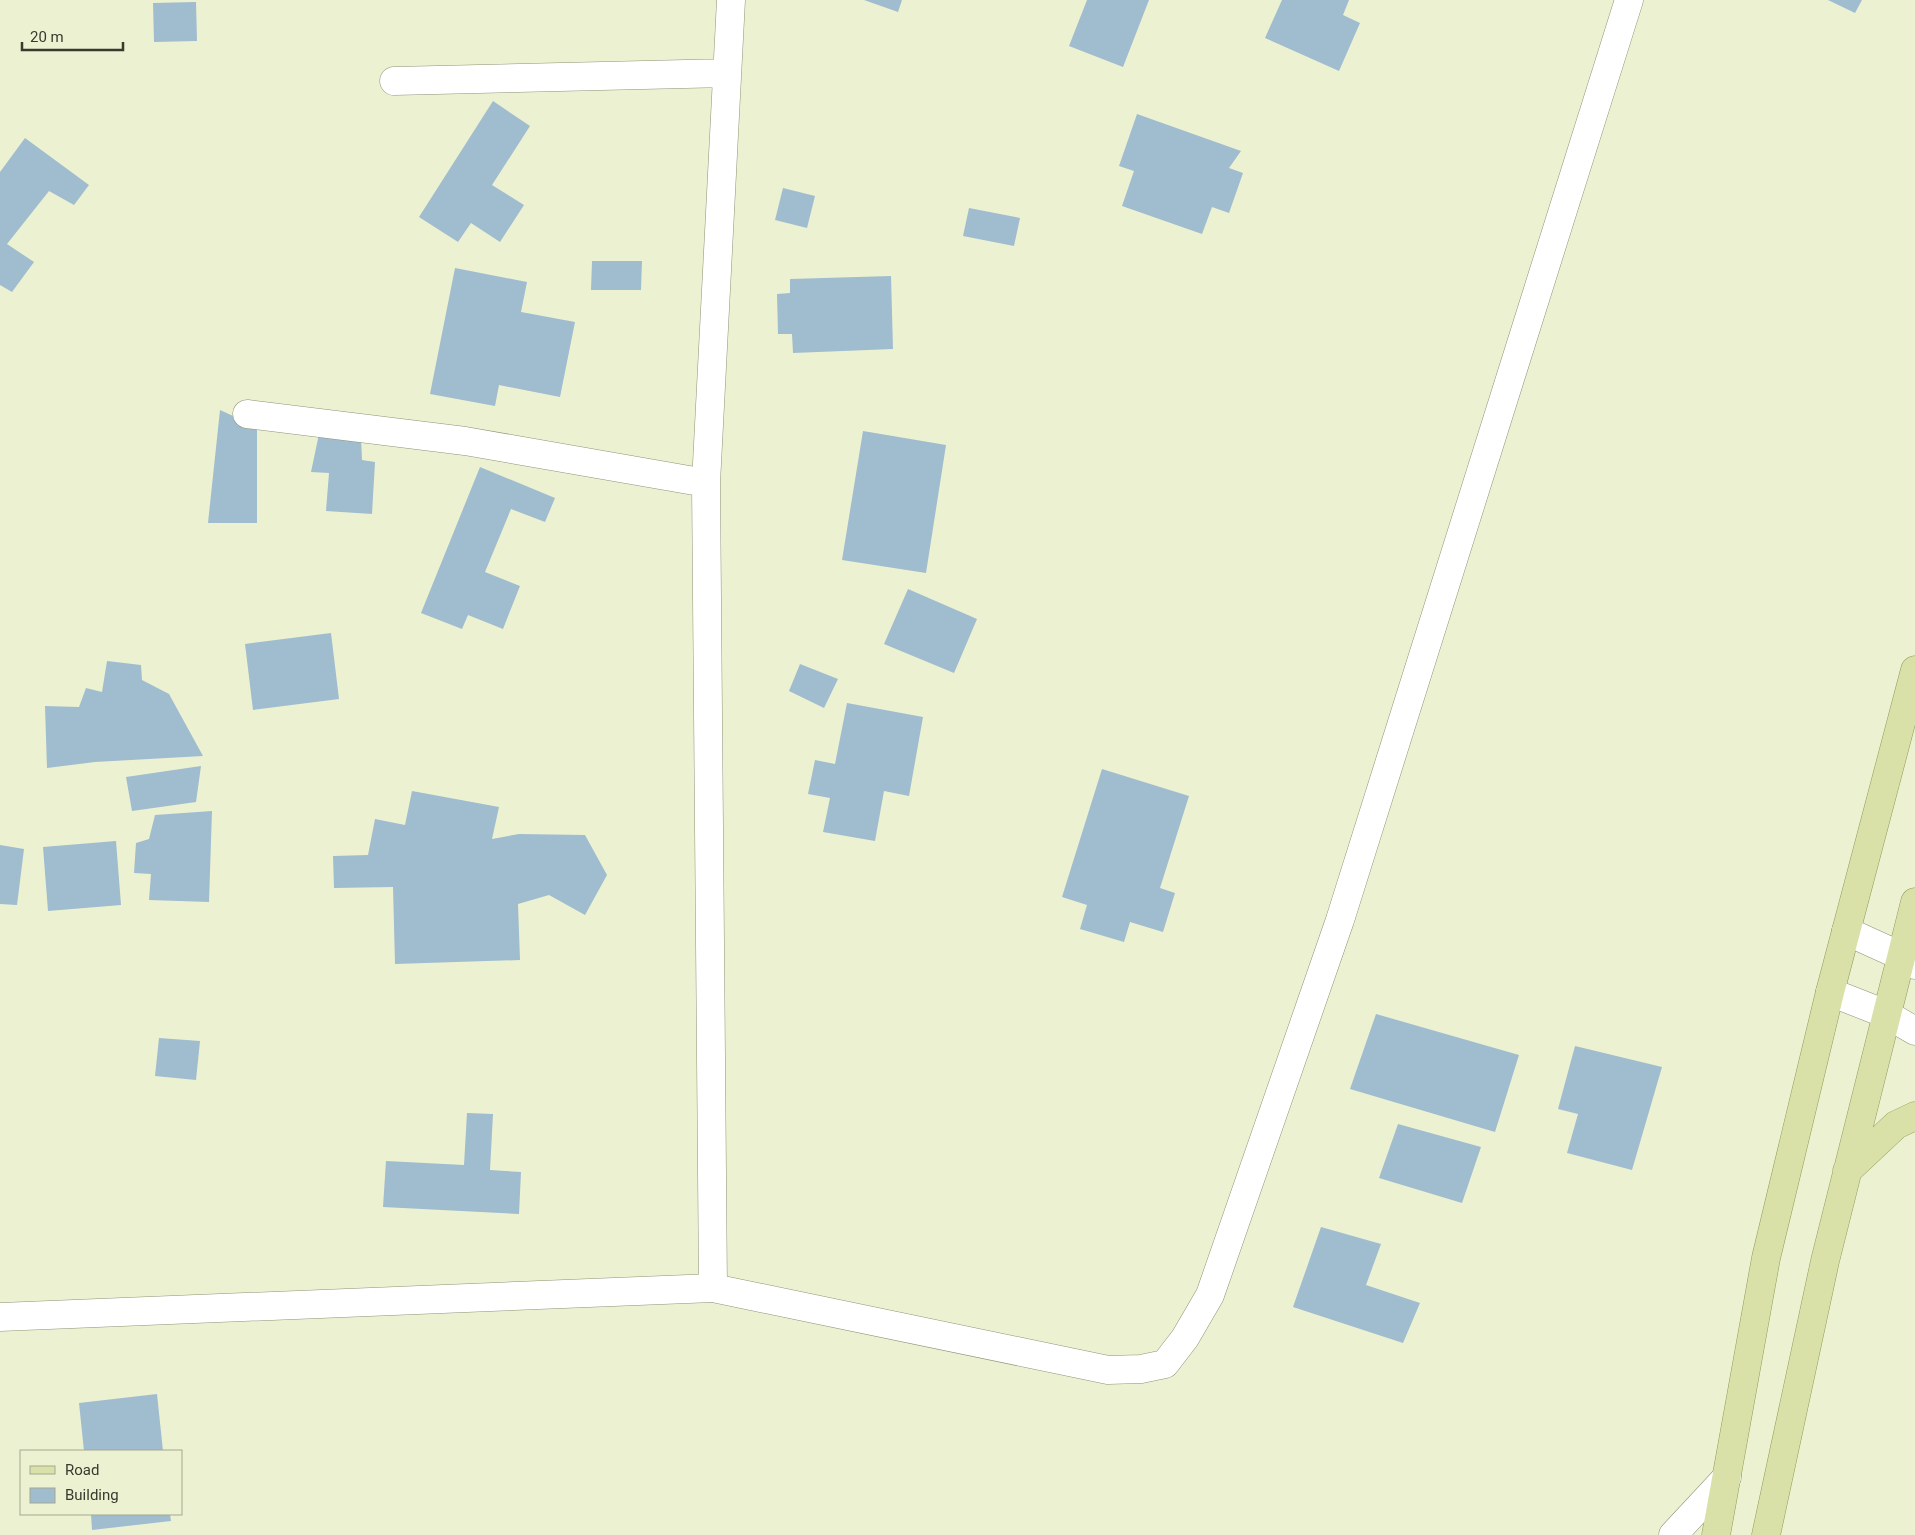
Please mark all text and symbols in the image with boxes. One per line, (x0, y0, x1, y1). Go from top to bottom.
scale bar (22, 20, 124, 52)
text: 20 m (30, 28, 64, 46)
legend (20, 1450, 182, 1515)
text: Road (65, 1461, 99, 1479)
text: Building (65, 1486, 119, 1504)

